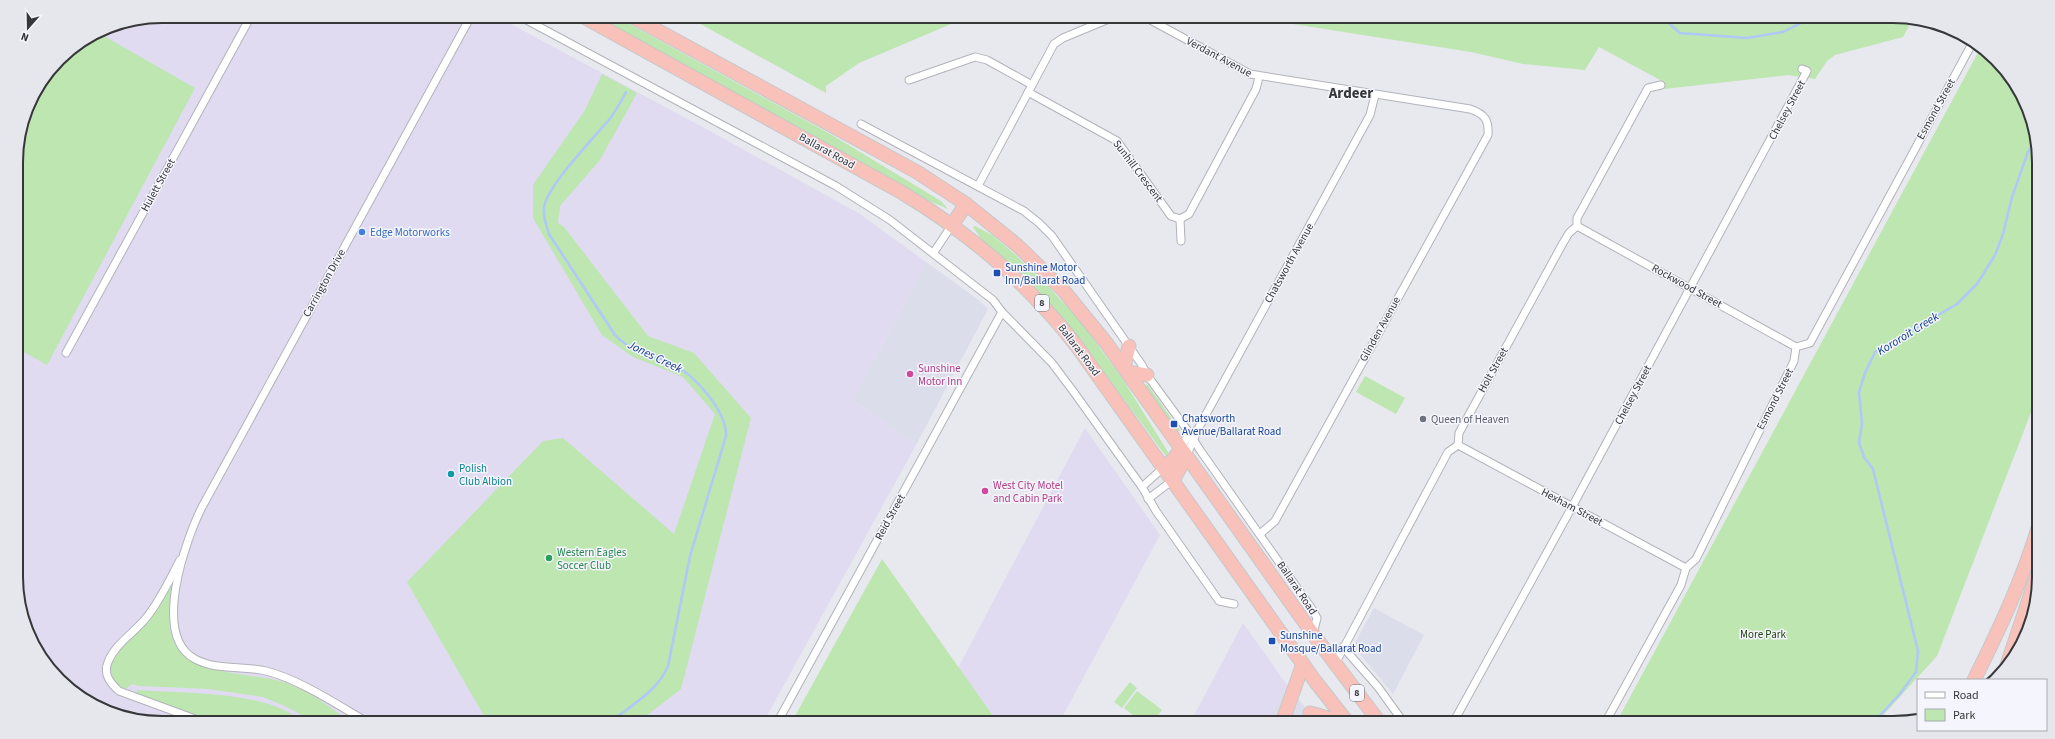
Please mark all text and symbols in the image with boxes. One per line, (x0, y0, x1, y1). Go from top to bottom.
north arrow (8, 8, 48, 48)
text: N (19, 29, 31, 45)
street label: Verdant Avenue (1184, 33, 1255, 81)
street label: Esmond Street (1913, 76, 1959, 142)
street label: Chelsey Street (1765, 77, 1809, 142)
district label: Ardeer (1328, 83, 1373, 104)
street label: Ballarat Road (796, 129, 858, 173)
street label: Sunhill Crescent (1110, 137, 1167, 205)
street label: Hulett Street (137, 156, 179, 214)
street label: Chatsworth Avenue (1261, 220, 1317, 306)
place label: Edge Motorworks (370, 225, 450, 240)
marker: Edge Motorworks (357, 227, 367, 237)
street label: Carrington Drive (299, 246, 349, 320)
place label: Sunshine Motor Inn/Ballarat Road (1005, 260, 1085, 288)
street label: Rockwood Street (1649, 260, 1725, 312)
marker: Sunshine Motor Inn/Ballarat Road (992, 268, 1002, 278)
street label: Glinden Avenue (1356, 293, 1404, 364)
road number: 8 (1035, 295, 1049, 311)
water label: Kororoit Creek (1874, 308, 1942, 360)
street label: Ballarat Road (1054, 321, 1104, 379)
water label: Jones Creek (624, 336, 685, 378)
street label: Holt Street (1474, 345, 1512, 395)
place label: Sunshine Motor Inn (918, 361, 962, 389)
street label: Chelsey Street (1611, 362, 1655, 427)
street label: Esmond Street (1753, 365, 1797, 432)
marker: Sunshine Motor Inn (905, 369, 915, 379)
place label: Chatsworth Avenue/Ballarat Road (1182, 411, 1281, 439)
place label: Queen of Heaven (1431, 412, 1509, 427)
marker: Queen of Heaven (1418, 414, 1428, 424)
marker: Chatsworth Avenue/Ballarat Road (1169, 419, 1179, 429)
place label: Polish Club Albion (459, 461, 512, 489)
marker: Polish Club Albion (446, 469, 456, 479)
place label: West City Motel and Cabin Park (993, 478, 1063, 506)
street label: Hexham Street (1539, 484, 1606, 530)
marker: West City Motel and Cabin Park (980, 486, 990, 496)
street label: Reid Street (871, 491, 909, 543)
place label: Western Eagles Soccer Club (557, 545, 627, 573)
marker: Western Eagles Soccer Club (544, 553, 554, 563)
street label: Ballarat Road (1274, 558, 1320, 618)
park label: More Park (1740, 627, 1786, 642)
place label: Sunshine Mosque/Ballarat Road (1280, 628, 1382, 656)
marker: Sunshine Mosque/Ballarat Road (1267, 636, 1277, 646)
legend (1917, 679, 2047, 731)
road number: 8 (1350, 685, 1364, 701)
text: Road (1953, 687, 1979, 704)
text: Park (1953, 707, 1975, 724)

